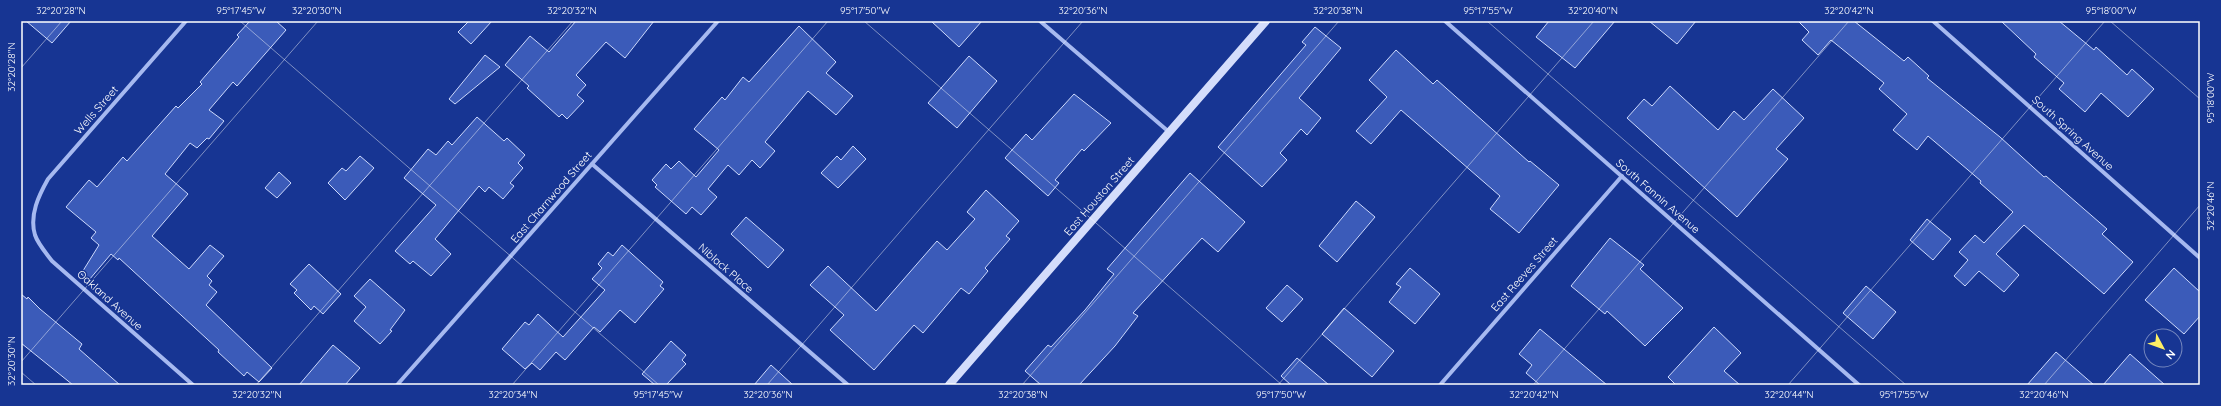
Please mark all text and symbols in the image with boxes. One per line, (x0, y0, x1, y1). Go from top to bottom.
text: 32°20'28"N (36, 4, 86, 17)
text: 95°17'45"W (216, 4, 266, 17)
text: 32°20'30"N (292, 4, 342, 17)
text: 32°20'32"N (547, 4, 597, 17)
text: 95°17'50"W (840, 4, 890, 17)
text: 32°20'36"N (1058, 4, 1108, 17)
text: 32°20'38"N (1313, 4, 1363, 17)
text: 95°17'55"W (1463, 4, 1513, 17)
text: 32°20'40"N (1568, 4, 1618, 17)
text: 32°20'42"N (1824, 4, 1874, 17)
text: 95°18'00"W (2086, 4, 2137, 17)
text: 32°20'28"N (5, 42, 18, 92)
text: 95°18'00"W (2204, 72, 2217, 123)
street label: Wells Street (71, 83, 121, 137)
street label: South Spring Avenue (2029, 93, 2117, 173)
street label: East Charnwood Street (507, 148, 595, 246)
street label: East Houston Street (1061, 153, 1137, 239)
street label: South Fannin Avenue (1613, 156, 1703, 236)
text: 32°20'46"N (2204, 181, 2217, 231)
street label: East Reeves Street (1488, 233, 1561, 314)
street label: Niblack Place (696, 240, 756, 296)
street label: Oakland Avenue (74, 267, 146, 333)
north arrow (2143, 328, 2183, 368)
text: 32°20'30"N (5, 336, 18, 386)
text: N (2163, 347, 2178, 362)
text: 32°20'32"N (232, 388, 282, 401)
text: 32°20'34"N (488, 388, 538, 401)
text: 95°17'45"W (633, 388, 683, 401)
text: 32°20'36"N (743, 388, 793, 401)
text: 32°20'38"N (998, 388, 1048, 401)
text: 95°17'50"W (1256, 388, 1306, 401)
text: 32°20'42"N (1509, 388, 1559, 401)
text: 32°20'44"N (1764, 388, 1814, 401)
text: 95°17'55"W (1879, 388, 1929, 401)
text: 32°20'46"N (2019, 388, 2069, 401)

